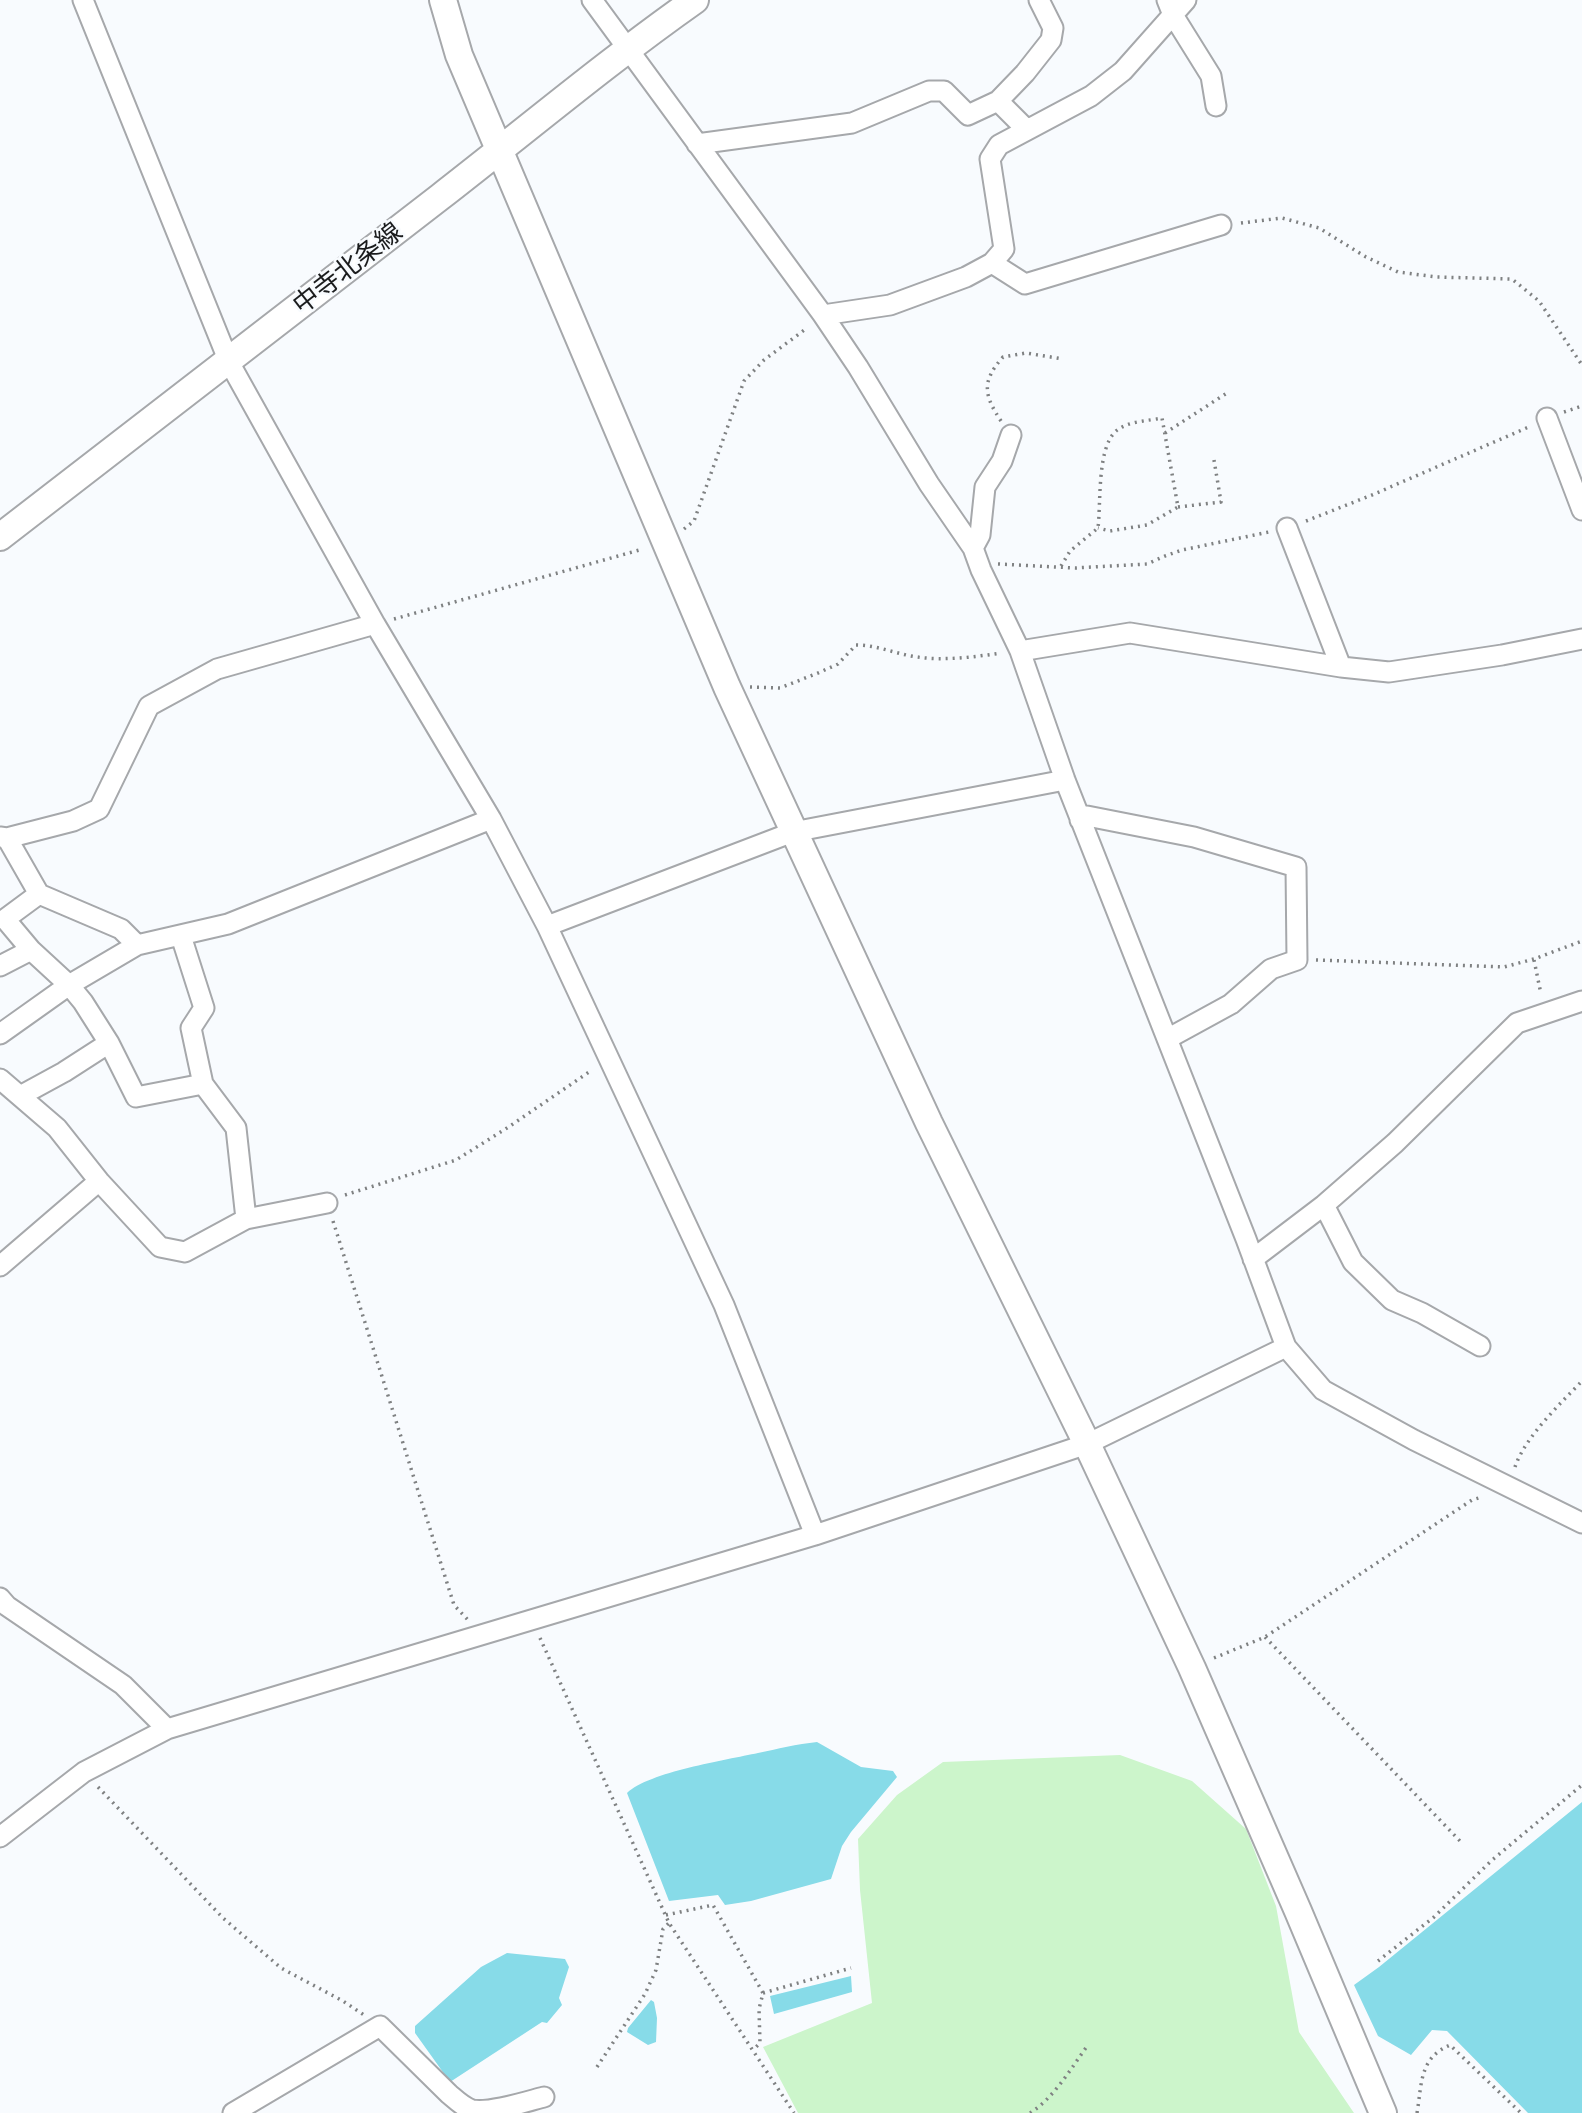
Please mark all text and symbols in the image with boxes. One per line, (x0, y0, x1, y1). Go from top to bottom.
street label: 中寺北条線 (287, 217, 409, 321)

